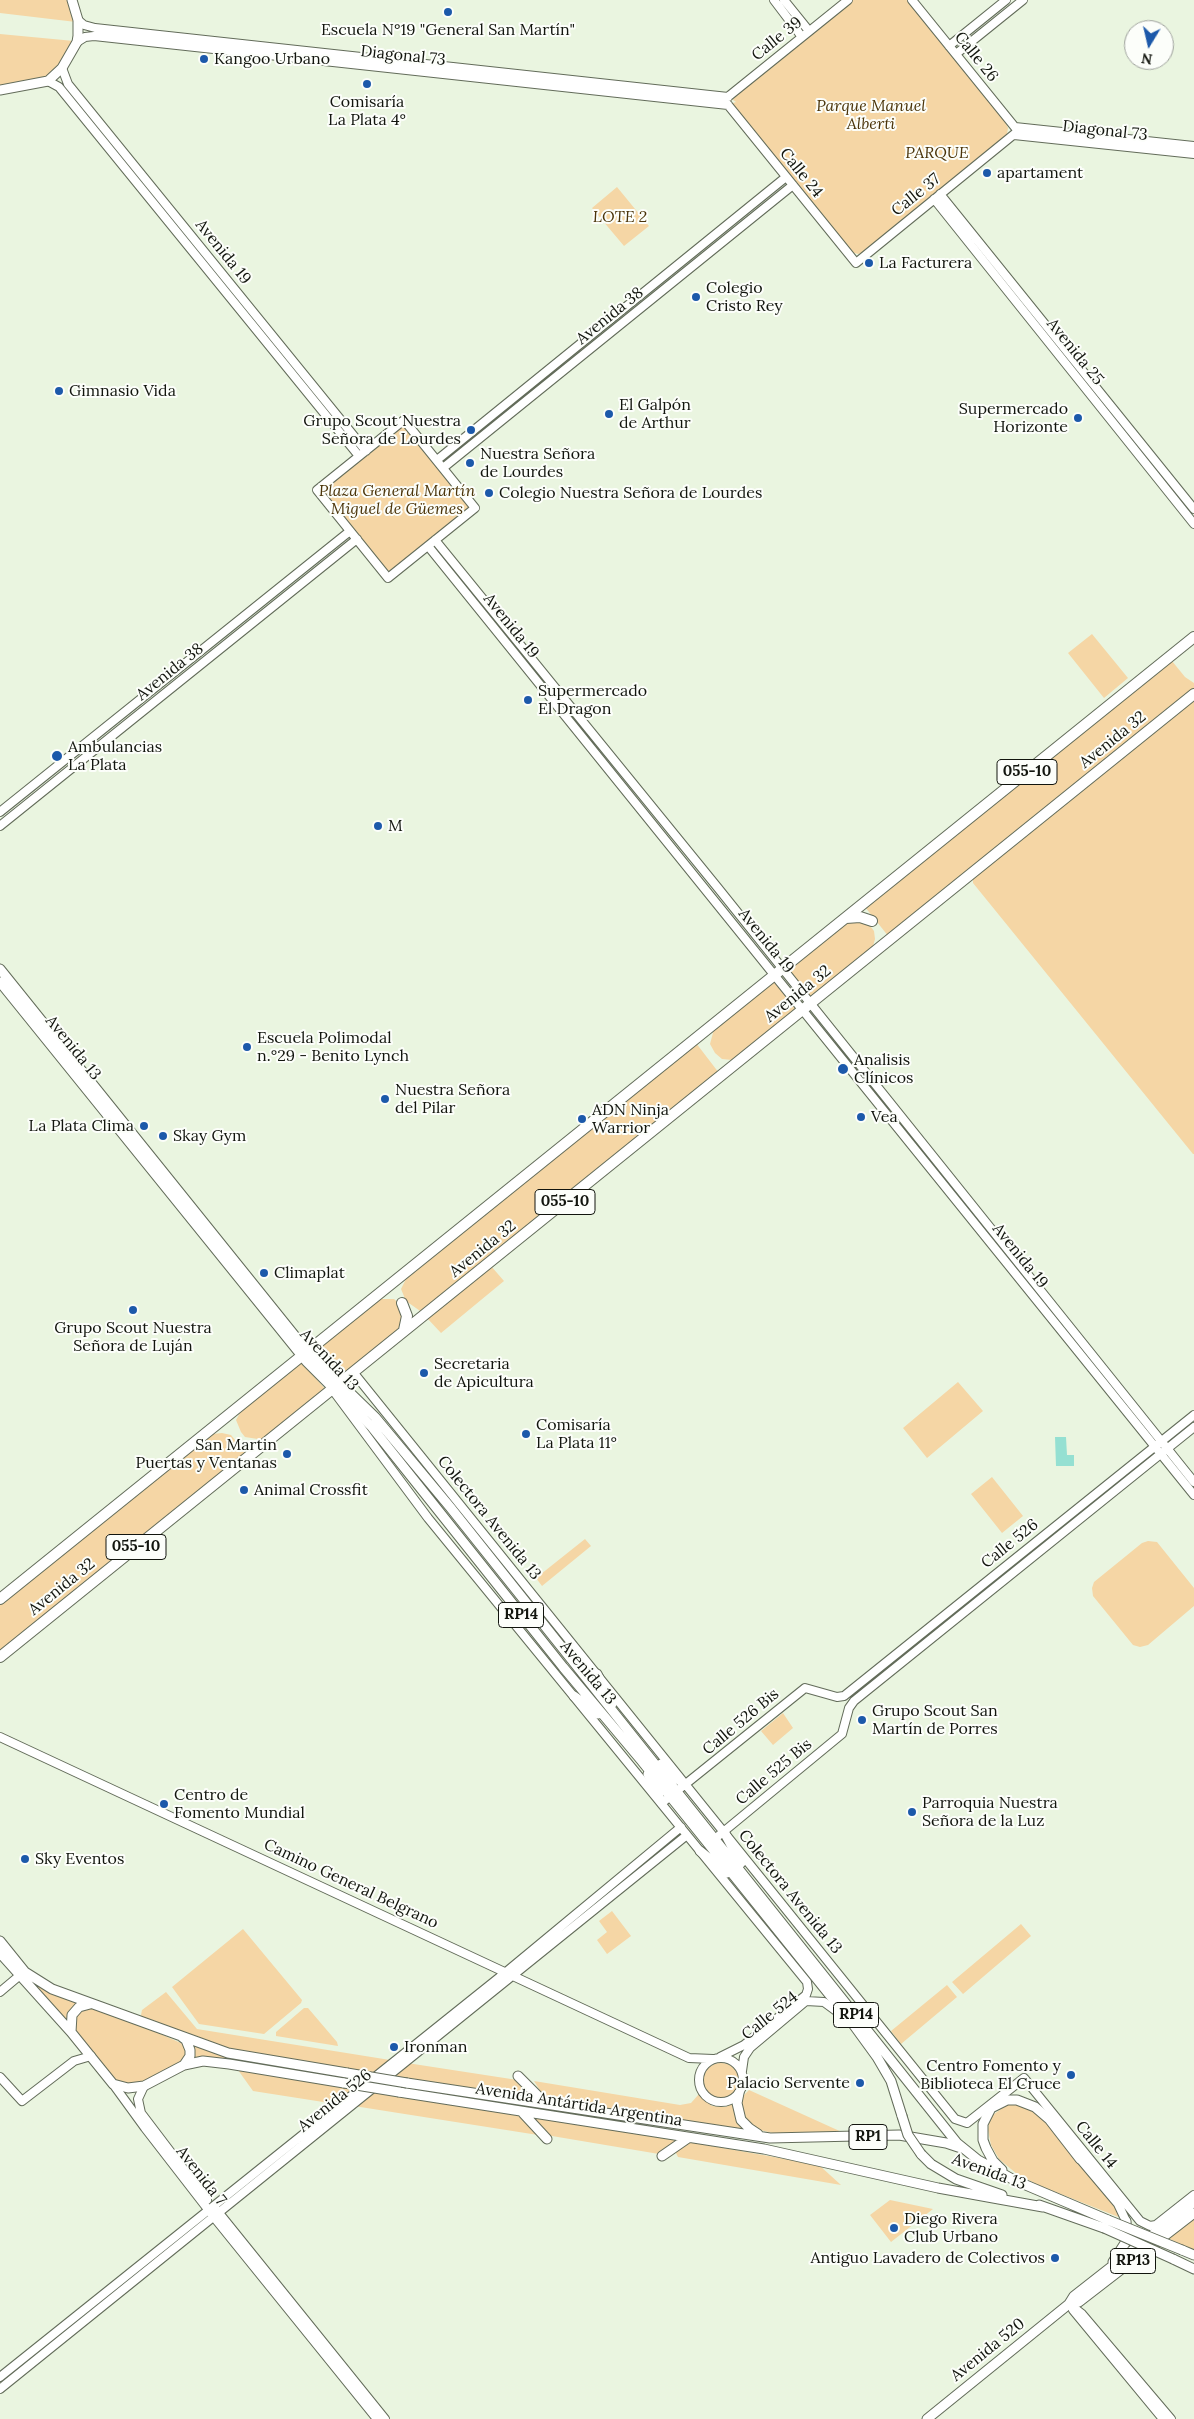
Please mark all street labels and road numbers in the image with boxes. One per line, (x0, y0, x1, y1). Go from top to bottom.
street label: Calle 39 (748, 13, 806, 65)
street label: Calle 26 (950, 28, 1002, 86)
street label: Diagonal 73 (359, 42, 447, 70)
street label: Diagonal 73 (1061, 117, 1149, 145)
street label: Calle 24 (775, 144, 827, 202)
street label: Calle 37 (888, 170, 944, 220)
street label: Avenida 19 (191, 216, 255, 288)
street label: Avenida 38 (573, 283, 647, 349)
street label: Avenida 25 (1042, 315, 1108, 389)
street label: Avenida 19 (479, 590, 543, 662)
street label: Avenida 38 (133, 639, 207, 705)
street label: Avenida 32 (1076, 707, 1150, 773)
road number: 055-10 (997, 760, 1057, 784)
street label: Avenida 19 (734, 905, 798, 977)
street label: Avenida 32 (761, 961, 835, 1027)
street label: Avenida 13 (41, 1012, 105, 1084)
road number: 055-10 (535, 1190, 595, 1214)
street label: Avenida 32 (446, 1216, 520, 1282)
street label: Avenida 19 (988, 1220, 1052, 1292)
street label: Avenida 13 (296, 1325, 362, 1395)
street label: Colectora Avenida 13 (433, 1452, 545, 1584)
street label: Calle 526 (978, 1515, 1042, 1573)
road number: 055-10 (106, 1534, 166, 1560)
street label: Avenida 32 (25, 1554, 99, 1620)
road number: RP14 (498, 1602, 544, 1628)
street label: Avenida 13 (556, 1637, 620, 1709)
street label: Calle 526 Bis (699, 1685, 783, 1759)
street label: Calle 525 Bis (732, 1735, 816, 1809)
street label: Colectora Avenida 13 (734, 1826, 846, 1958)
street label: Camino General Belgrano (261, 1835, 441, 1933)
street label: Calle 524 (738, 1988, 802, 2044)
road number: RP14 (834, 2002, 878, 2028)
street label: Avenida 526 (294, 2065, 376, 2137)
street label: Avenida Antártida Argentina (474, 2079, 684, 2131)
street label: Calle 14 (1071, 2117, 1121, 2173)
road number: RP1 (849, 2124, 887, 2150)
street label: Avenida 7 (172, 2143, 230, 2209)
street label: Avenida 13 (949, 2150, 1029, 2194)
road number: RP13 (1110, 2248, 1156, 2274)
street label: Avenida 520 (947, 2314, 1029, 2386)

